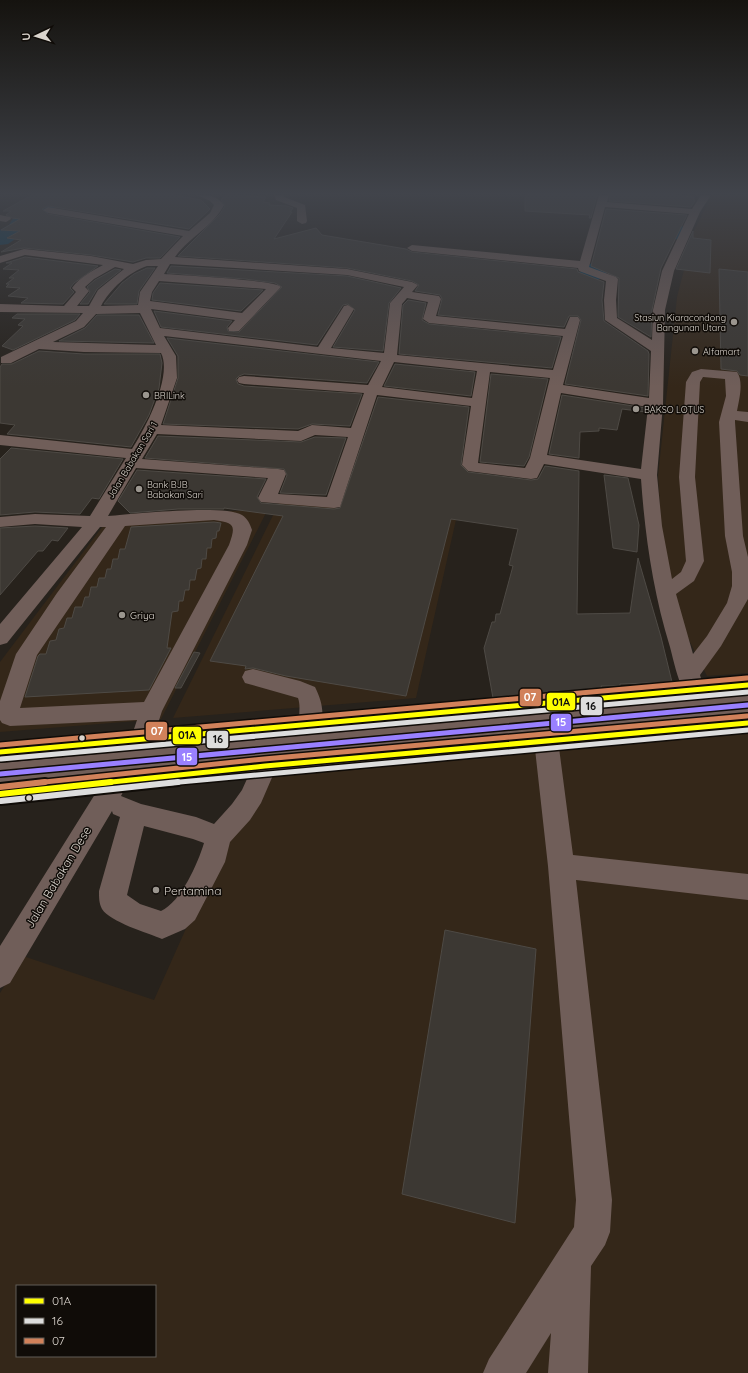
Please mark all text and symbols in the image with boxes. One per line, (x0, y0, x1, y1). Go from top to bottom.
north arrow (16, 16, 56, 56)
text: U (19, 32, 33, 41)
place label: Stasiun Kiaracondong Bangunan Utara (634, 312, 726, 333)
marker: Stasiun Kiaracondong Bangunan Utara (729, 317, 739, 327)
marker: Alfamart (690, 346, 700, 356)
place label: Alfamart (703, 346, 740, 357)
marker: BRILink (141, 390, 151, 400)
place label: BRILink (154, 390, 185, 401)
marker: BAKSO LOTUS (631, 404, 641, 414)
place label: BAKSO LOTUS (644, 404, 704, 415)
street label: Jalan Babakan Sari 1 (105, 420, 159, 500)
place label: Bank BJB Babakan Sari (147, 479, 203, 500)
marker: Bank BJB Babakan Sari (134, 484, 144, 494)
place label: Griya (130, 609, 155, 622)
marker: Griya (117, 610, 127, 620)
line badge: 07 (519, 688, 542, 707)
text: 07 (524, 690, 536, 704)
line badge: 01A (546, 692, 576, 711)
text: 01A (552, 695, 570, 709)
line badge: 16 (580, 696, 603, 716)
text: 16 (586, 699, 596, 713)
line badge: 15 (550, 713, 572, 732)
text: 15 (556, 715, 566, 729)
line badge: 07 (145, 721, 168, 741)
text: 07 (151, 724, 163, 738)
line badge: 01A (172, 726, 202, 745)
text: 01A (178, 728, 196, 742)
line badge: 16 (206, 730, 229, 749)
text: 16 (213, 732, 223, 746)
unlabelled marker (77, 733, 87, 743)
line badge: 15 (176, 747, 198, 766)
text: 15 (182, 750, 192, 764)
unlabelled marker (24, 793, 34, 803)
street label: Jalan Babakan Dese (22, 823, 94, 930)
place label: Pertamina (164, 883, 222, 898)
marker: Pertamina (151, 885, 161, 895)
legend (16, 1285, 156, 1357)
text: 01A (52, 1293, 72, 1308)
text: 16 (52, 1313, 63, 1328)
text: 07 (52, 1333, 65, 1348)

